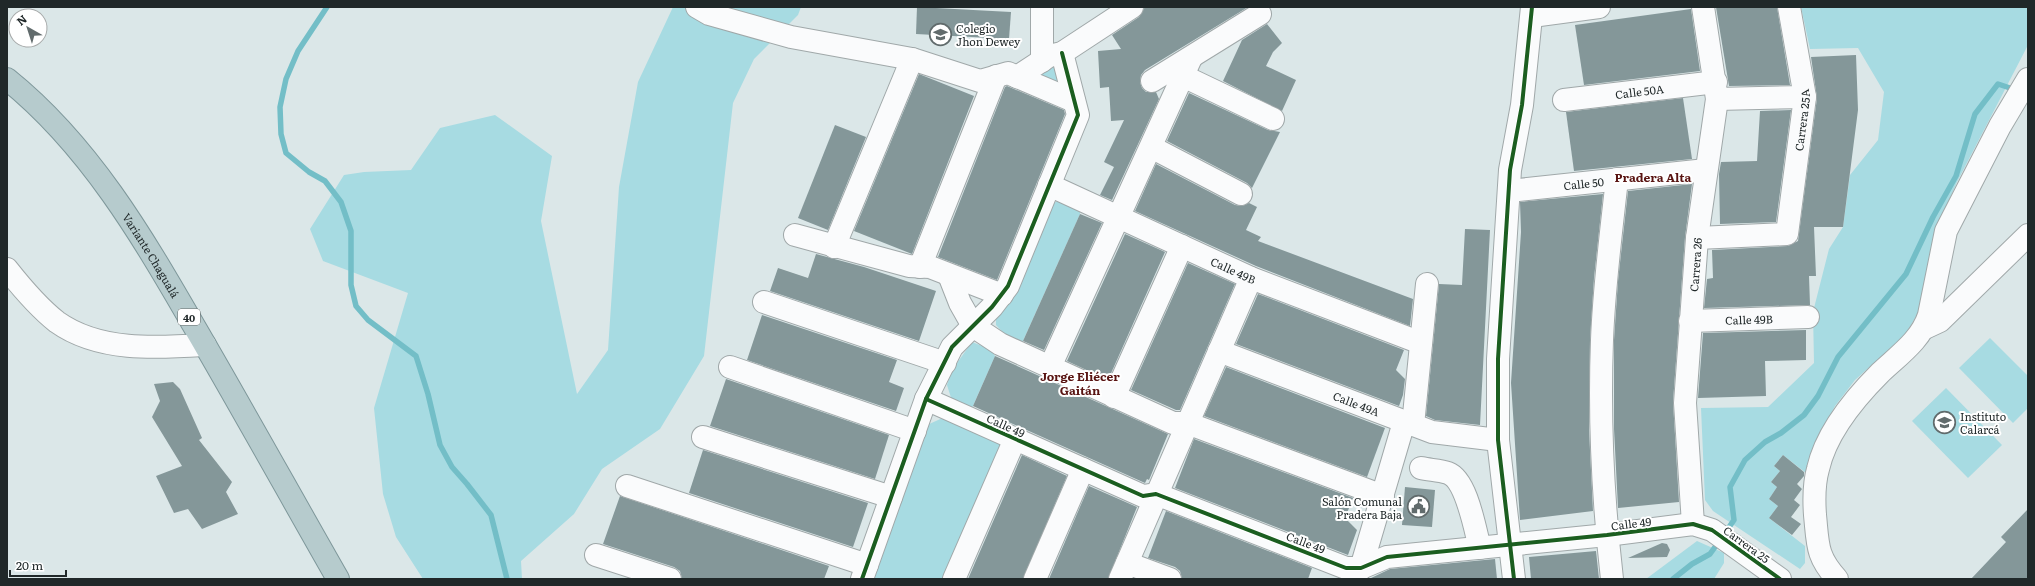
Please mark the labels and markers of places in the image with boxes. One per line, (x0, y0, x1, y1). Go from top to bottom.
place label: Colegio Jhon Dewey (956, 20, 1021, 49)
school or university icon: Colegio Jhon Dewey (928, 21, 954, 47)
place label: Instituto Calarcá (1960, 408, 2006, 437)
school or university icon: Instituto Calarcá (1932, 409, 1958, 435)
place label: Salón Comunal Pradera Baja (1322, 493, 1402, 522)
public building icon: Salón Comunal Pradera Baja (1405, 494, 1431, 520)

